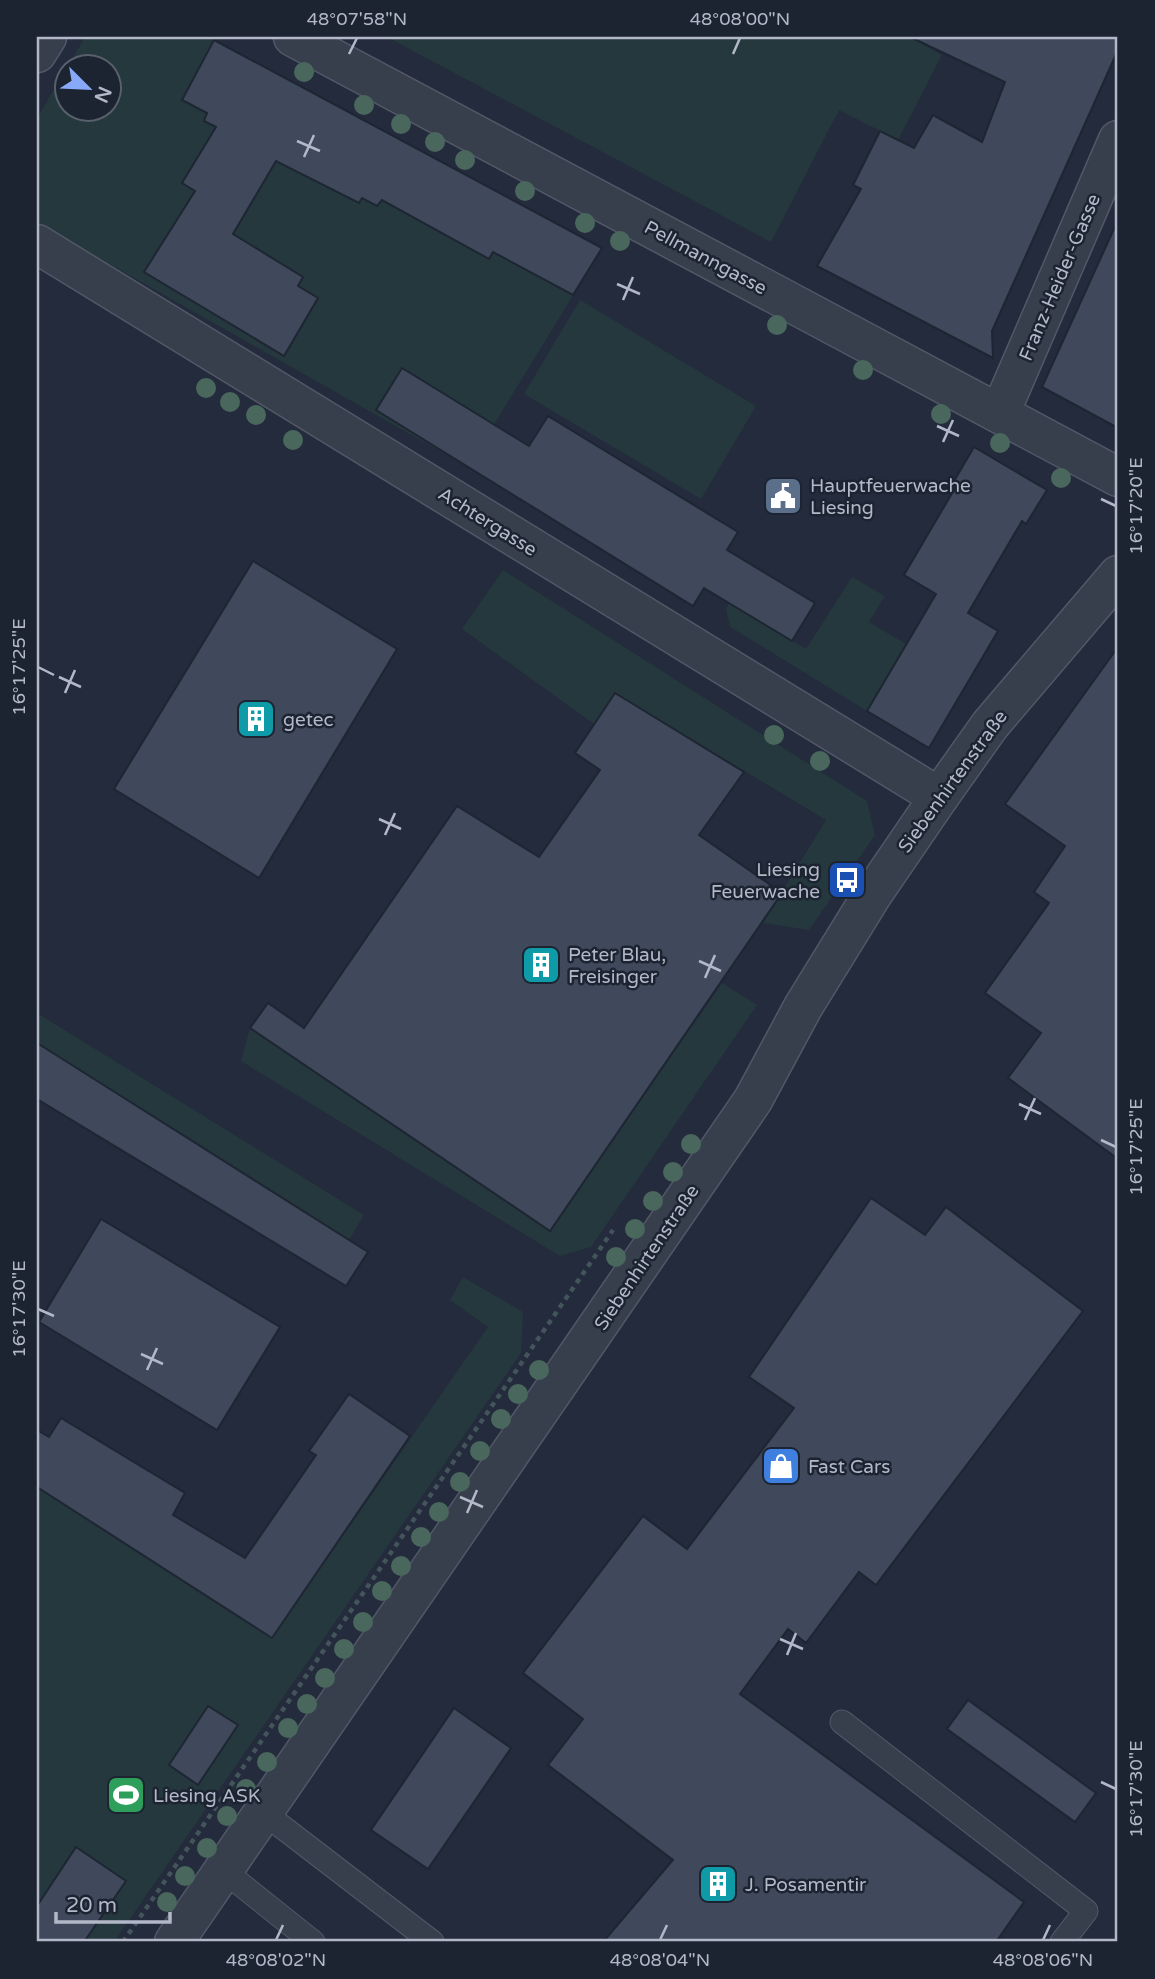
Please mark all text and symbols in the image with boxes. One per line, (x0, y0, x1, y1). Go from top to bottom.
text: 48°07'58"N (307, 8, 407, 30)
text: 48°08'00"N (690, 8, 790, 30)
north arrow (52, 52, 122, 122)
text: N (89, 83, 116, 106)
street label: Franz-Heider-Gasse (1015, 191, 1105, 364)
street label: Pellmanngasse (640, 216, 771, 299)
text: 16°17'20"E (1125, 457, 1147, 555)
public building icon: Hauptfeuerwache Liesing (762, 475, 804, 517)
place label: Hauptfeuerwache Liesing (810, 475, 971, 519)
street label: Achtergasse (434, 483, 541, 561)
text: 16°17'25"E (8, 618, 30, 716)
building icon: getec (235, 698, 277, 740)
street label: Siebenhirtenstraße (894, 706, 1012, 857)
place label: getec (283, 709, 334, 731)
place label: Liesing Feuerwache (711, 859, 820, 903)
bus stop icon: Liesing Feuerwache (826, 859, 868, 901)
building icon: Peter Blau, Freisinger (520, 944, 562, 986)
place label: Peter Blau, Freisinger (568, 944, 666, 988)
text: 16°17'25"E (1125, 1098, 1147, 1196)
street label: Siebenhirtenstraße (590, 1181, 704, 1335)
text: 16°17'30"E (8, 1260, 30, 1358)
shop icon: Fast Cars (760, 1445, 802, 1487)
place label: Fast Cars (808, 1456, 890, 1478)
text: 16°17'30"E (1125, 1740, 1147, 1838)
sports icon: Liesing ASK (105, 1774, 147, 1816)
place label: Liesing ASK (153, 1785, 261, 1807)
building icon: J. Posamentir (697, 1863, 739, 1905)
place label: J. Posamentir (745, 1874, 867, 1896)
scale bar (56, 1881, 170, 1925)
text: 20 m (66, 1893, 117, 1918)
text: 48°08'02"N (226, 1949, 326, 1971)
text: 48°08'04"N (610, 1949, 710, 1971)
text: 48°08'06"N (993, 1949, 1093, 1971)

